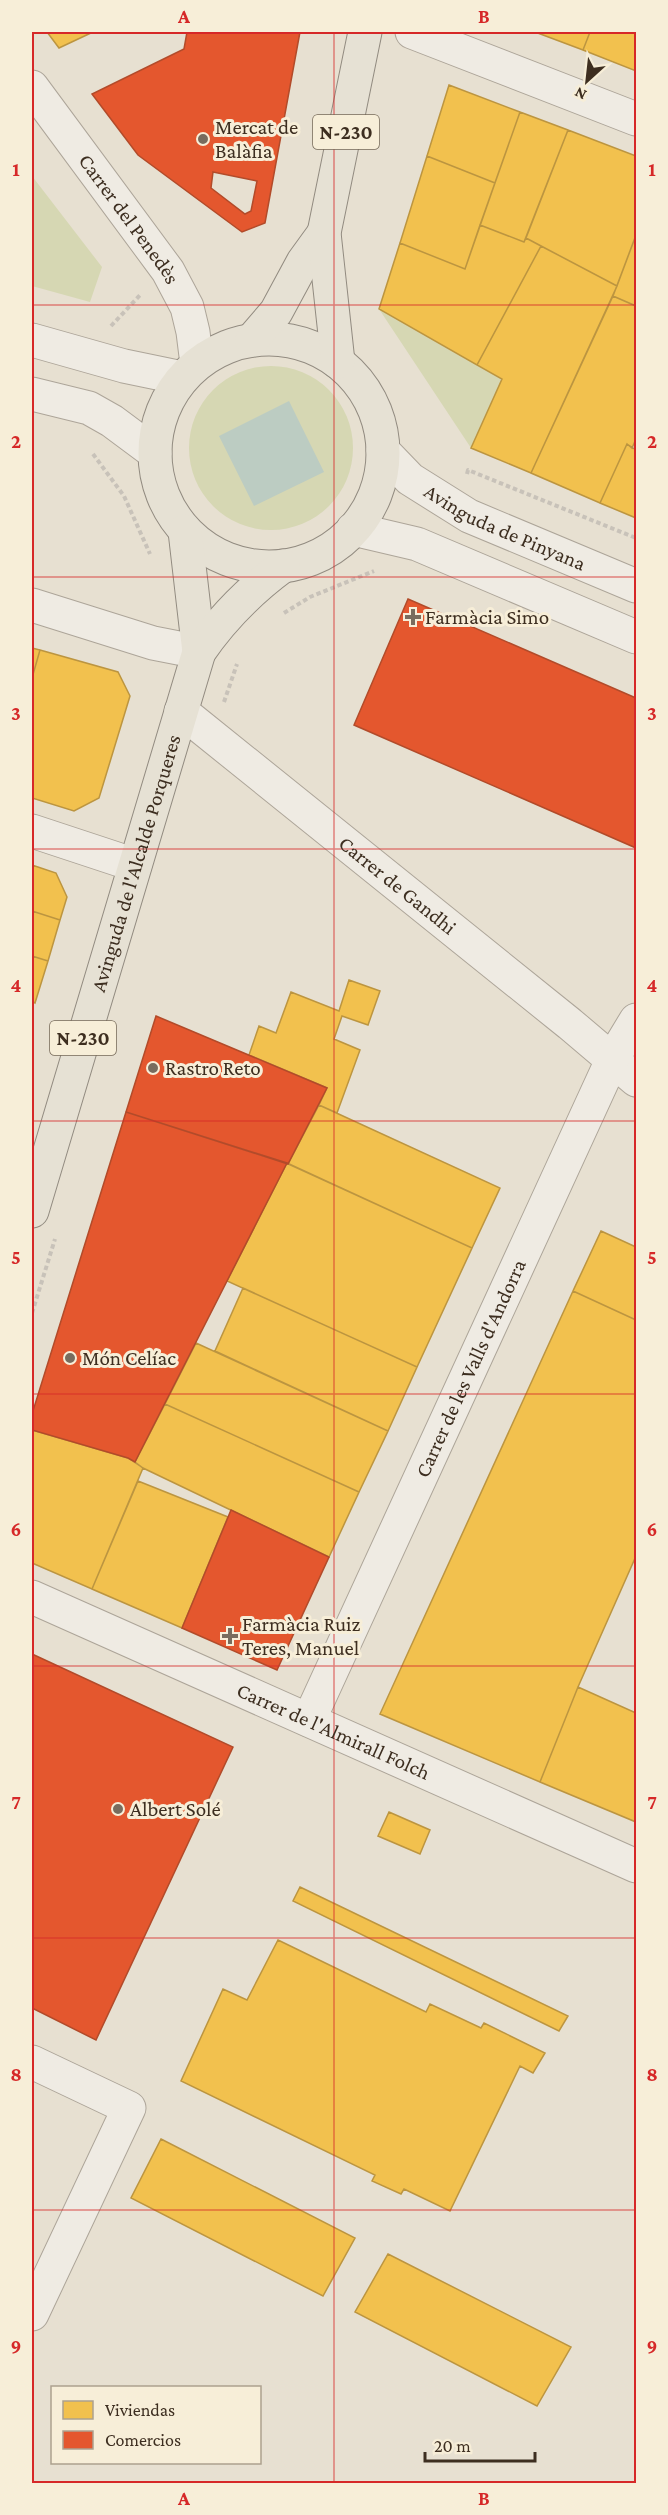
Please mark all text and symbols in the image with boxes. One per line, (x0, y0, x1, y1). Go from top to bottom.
text: A (177, 5, 191, 27)
text: B (478, 5, 490, 27)
north arrow (557, 51, 617, 111)
text: N (572, 84, 589, 104)
place label: Mercat de Balàfia (215, 115, 298, 163)
road number: N-230 (313, 115, 379, 149)
marker: Mercat de Balàfia (196, 132, 210, 146)
street label: Carrer del Penedès (74, 149, 185, 288)
text: 1 (12, 158, 20, 180)
text: 1 (648, 158, 656, 180)
text: 2 (11, 430, 21, 452)
text: 2 (647, 430, 657, 452)
street label: Avinguda de Pinyana (420, 479, 590, 576)
place label: Farmàcia Simo (425, 605, 549, 629)
marker: Farmàcia Simo (406, 610, 420, 624)
text: 3 (11, 702, 21, 724)
text: 3 (647, 702, 657, 724)
street label: Avinguda de l'Alcalde Porqueres (86, 732, 186, 995)
street label: Carrer de Gandhi (334, 831, 461, 940)
text: 4 (11, 974, 22, 996)
text: 4 (647, 974, 658, 996)
road number: N-230 (50, 1021, 116, 1055)
place label: Rastro Reto (165, 1056, 261, 1080)
marker: Rastro Reto (146, 1061, 160, 1075)
text: 5 (11, 1246, 21, 1268)
text: 5 (647, 1246, 657, 1268)
street label: Carrer de les Valls d'Andorra (410, 1255, 531, 1481)
place label: Món Celíac (82, 1346, 176, 1370)
marker: Món Celíac (63, 1351, 77, 1365)
text: 6 (11, 1518, 21, 1540)
text: 6 (647, 1518, 657, 1540)
place label: Farmàcia Ruiz Teres, Manuel (242, 1612, 361, 1660)
marker: Farmàcia Ruiz Teres, Manuel (223, 1629, 237, 1643)
street label: Carrer de l'Almirall Folch (233, 1678, 434, 1785)
text: 7 (11, 1791, 21, 1813)
text: 7 (647, 1791, 657, 1813)
place label: Albert Solé (130, 1797, 221, 1821)
marker: Albert Solé (111, 1802, 125, 1816)
text: 8 (10, 2063, 22, 2085)
text: 8 (646, 2063, 658, 2085)
text: 9 (11, 2335, 21, 2357)
text: 9 (647, 2335, 657, 2357)
legend (51, 2386, 261, 2464)
text: Viviendas (105, 2400, 175, 2420)
scale bar (425, 2425, 534, 2463)
text: Comercios (105, 2430, 181, 2450)
text: 20 m (434, 2436, 471, 2456)
text: A (177, 2487, 191, 2509)
text: B (478, 2487, 490, 2509)

